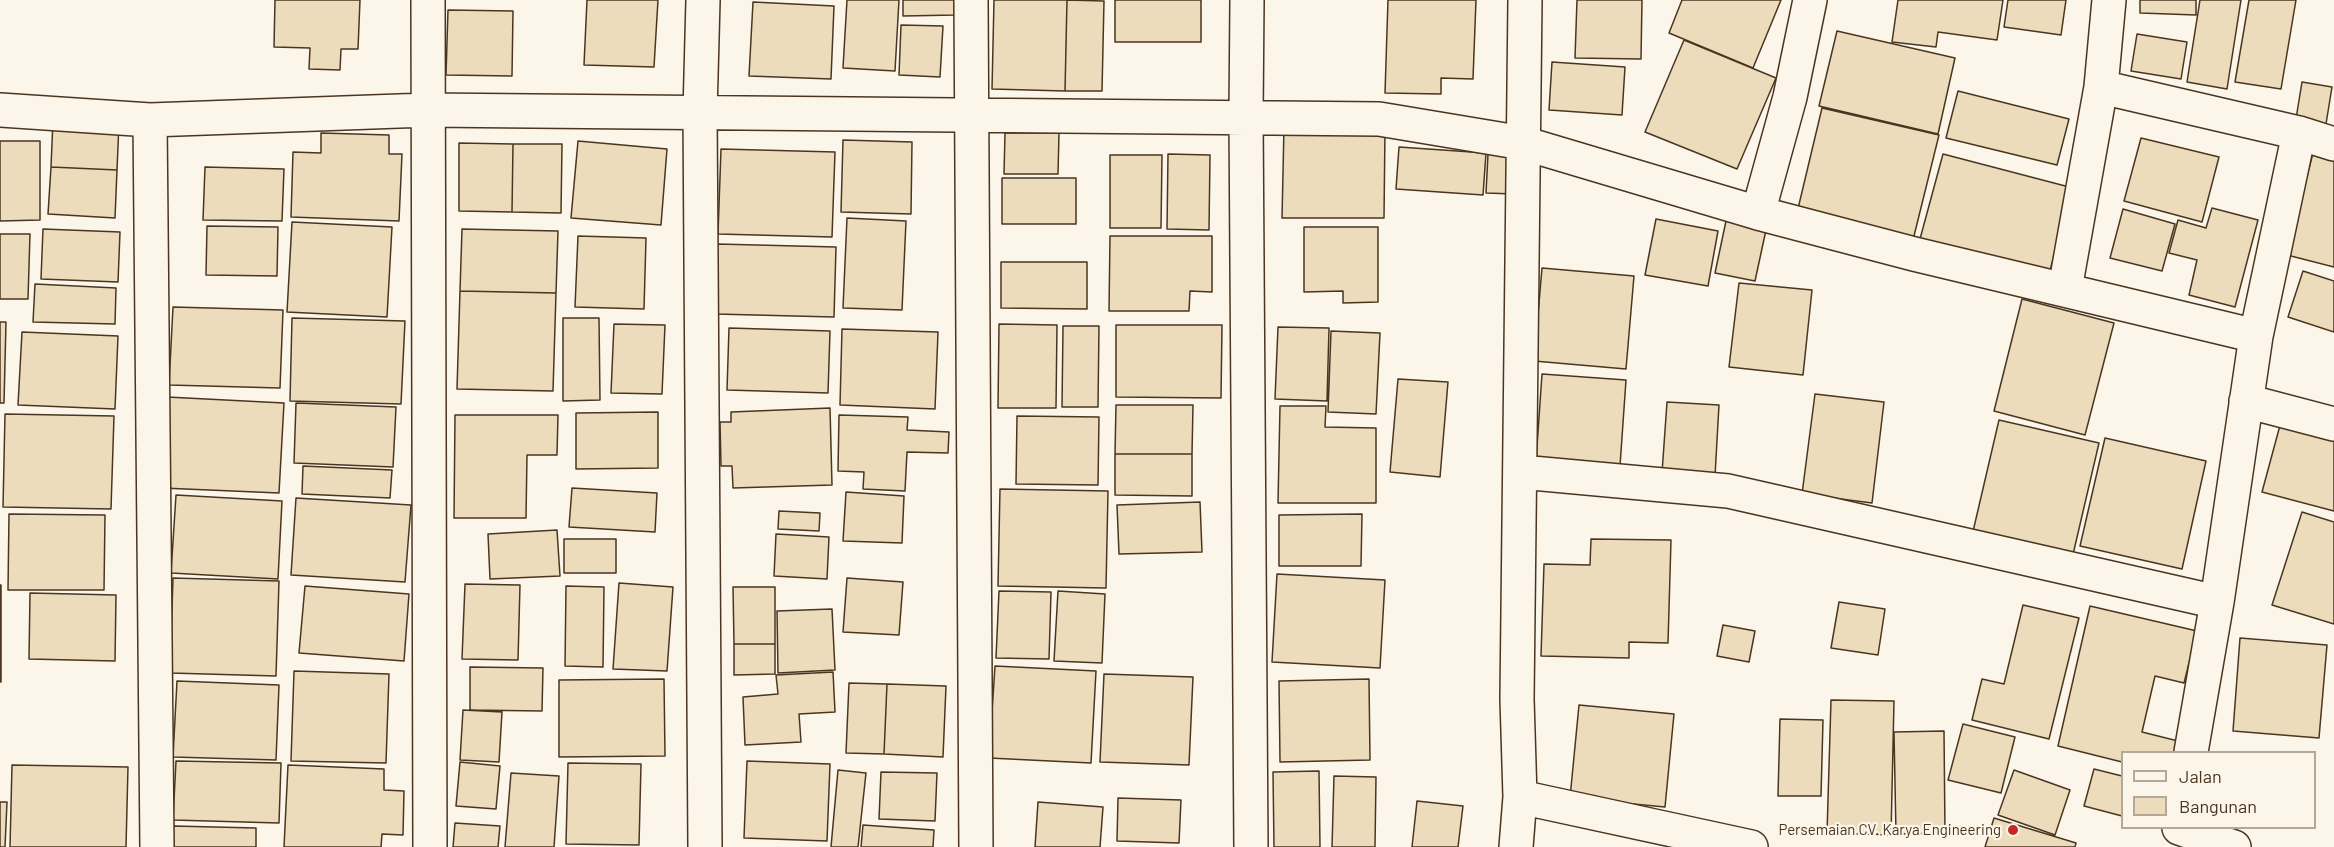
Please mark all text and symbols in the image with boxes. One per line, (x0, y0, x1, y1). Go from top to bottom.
legend (2121, 751, 2316, 829)
text: Jalan (2179, 765, 2222, 787)
text: Bangunan (2179, 795, 2257, 817)
place label: Persemaian CV. Karya Engineering (1779, 821, 2001, 839)
marker: Persemaian CV. Karya Engineering (2006, 823, 2020, 837)

